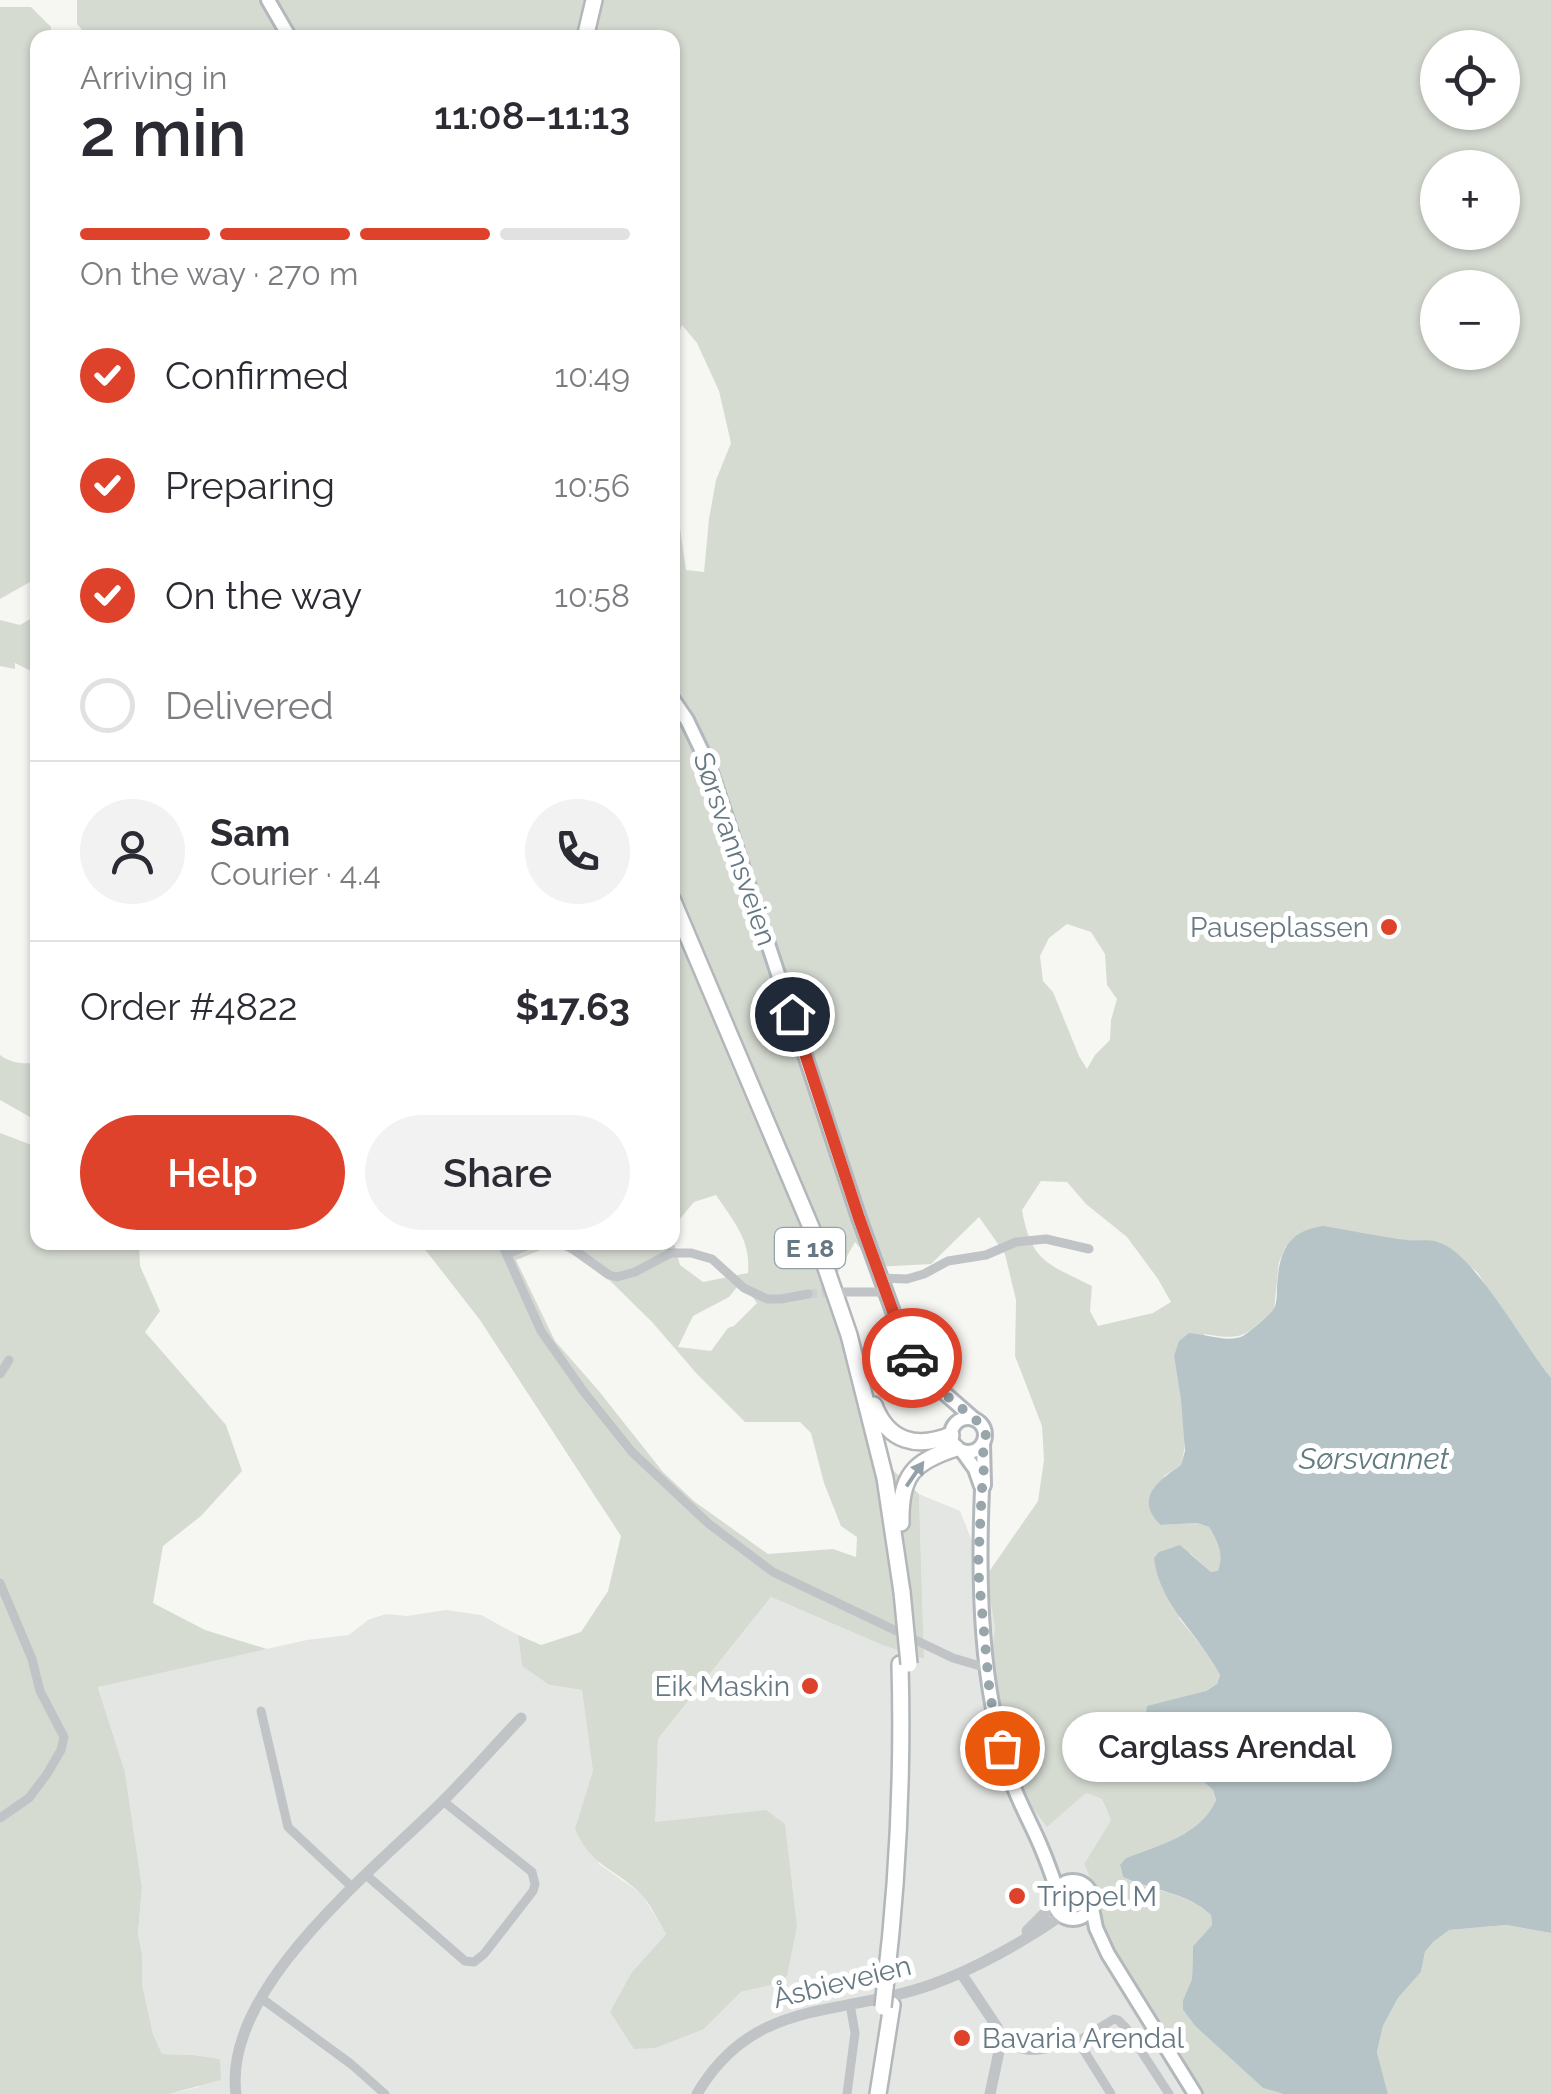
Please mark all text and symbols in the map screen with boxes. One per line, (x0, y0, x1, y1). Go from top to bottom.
map controls (1420, 30, 1520, 370)
button: locate (1420, 30, 1520, 130)
text: Arriving in (80, 59, 227, 96)
text: 11:08–11:13 (434, 93, 630, 138)
text: 2 min (80, 95, 247, 171)
button: + (1420, 150, 1520, 250)
text: On the way · 270 m (80, 255, 358, 292)
button: − (1420, 270, 1520, 370)
icon: check (80, 348, 135, 403)
text: Confirmed (165, 353, 349, 398)
text: 10:49 (554, 357, 630, 394)
icon: check (80, 458, 135, 513)
text: Preparing (165, 463, 335, 508)
text: 10:56 (554, 467, 630, 504)
icon: check (80, 568, 135, 623)
text: On the way (165, 573, 362, 618)
text: 10:58 (554, 577, 630, 614)
text: Delivered (165, 683, 334, 728)
street label: Sørsvannsveien (686, 748, 784, 950)
button: person (80, 799, 185, 904)
button: phone (525, 799, 630, 904)
text: Sam (210, 810, 290, 855)
text: Courier · 4.4 (210, 855, 381, 892)
place label: Pauseplassen (1190, 911, 1369, 944)
marker: Pauseplassen (1378, 916, 1400, 938)
pin (750, 972, 835, 1057)
text: Order #4822 (80, 984, 298, 1029)
text: $17.63 (515, 984, 630, 1029)
icon: home (765, 987, 820, 1042)
button: Help (80, 1115, 345, 1230)
button: Share (365, 1115, 630, 1230)
road number: E 18 (775, 1228, 845, 1268)
courier (862, 1308, 962, 1408)
icon: car (885, 1331, 940, 1386)
water label: Sørsvannet (1298, 1441, 1449, 1476)
one-way arrow (904, 1461, 924, 1488)
place label: Eik Maskin (654, 1670, 790, 1703)
marker: Eik Maskin (799, 1675, 821, 1697)
pin (960, 1706, 1045, 1791)
callout: Carglass Arendal (1062, 1713, 1392, 1783)
icon: bag (975, 1721, 1030, 1776)
text: Carglass Arendal (1098, 1728, 1356, 1765)
place label: Trippel M (1037, 1880, 1157, 1913)
marker: Trippel M (1006, 1885, 1028, 1907)
street label: Åsbieveien (769, 1948, 915, 2015)
place label: Bavaria Arendal (982, 2022, 1184, 2055)
marker: Bavaria Arendal (951, 2027, 973, 2049)

